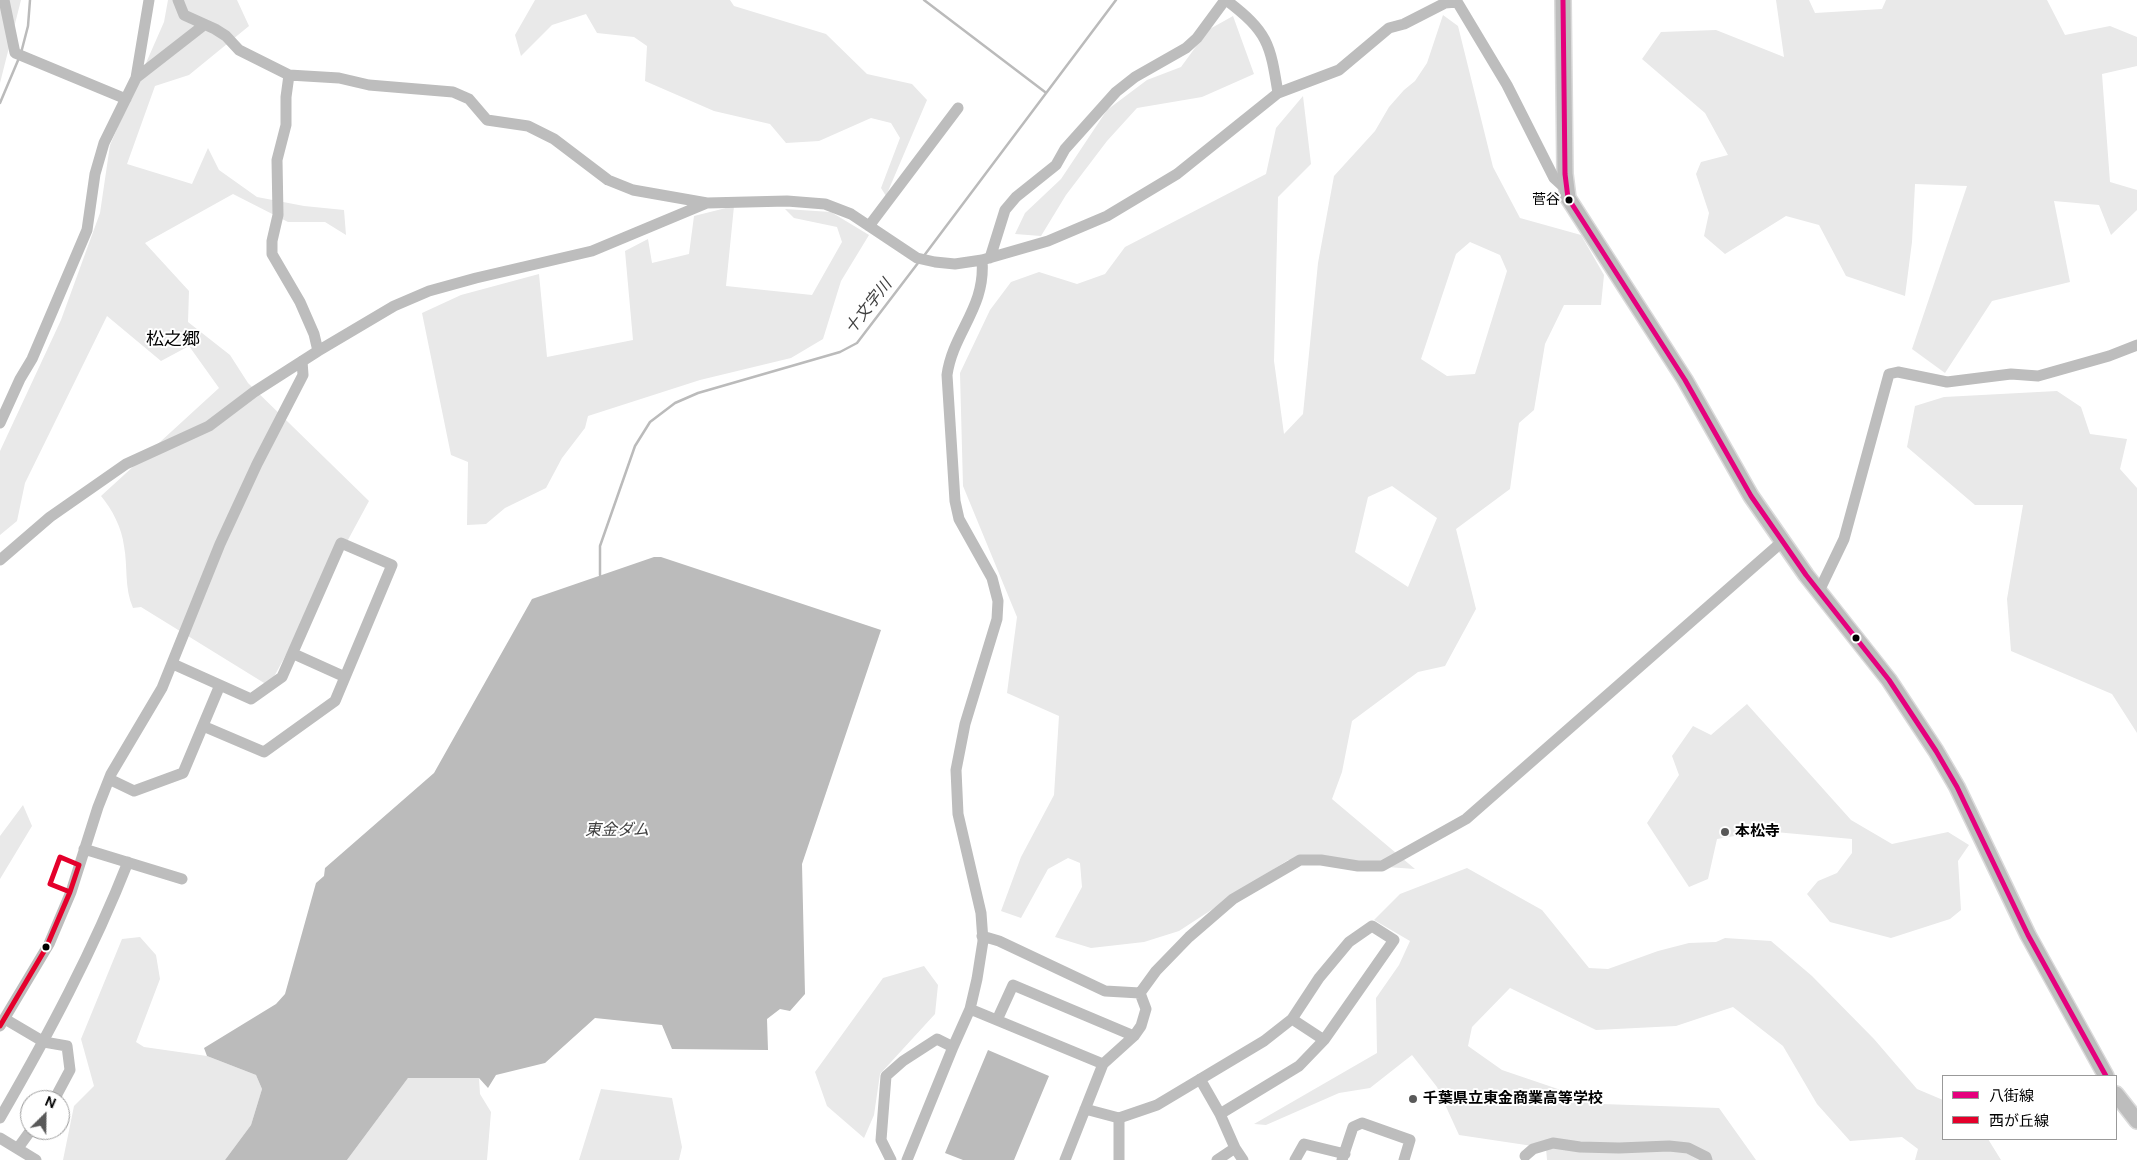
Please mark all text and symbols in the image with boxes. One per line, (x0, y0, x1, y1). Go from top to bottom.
place label: 菅谷 (1532, 192, 1560, 208)
marker: 菅谷 (1564, 195, 1574, 205)
water label: 十文字川 (842, 276, 896, 338)
district label: 松之郷 (146, 329, 200, 351)
unlabelled marker (1851, 633, 1861, 643)
water label: 東金ダム (585, 821, 649, 841)
place label: 本松寺 (1735, 823, 1780, 841)
marker: 本松寺 (1719, 826, 1731, 838)
unlabelled marker (41, 942, 51, 952)
legend (1942, 1075, 2117, 1140)
text: 八街線 (1989, 1086, 2034, 1106)
north arrow (20, 1090, 70, 1140)
place label: 千葉県立東金商業高等学校 (1423, 1090, 1603, 1108)
text: N (42, 1092, 59, 1112)
marker: 千葉県立東金商業高等学校 (1407, 1093, 1419, 1105)
text: 西が丘線 (1989, 1111, 2049, 1131)

